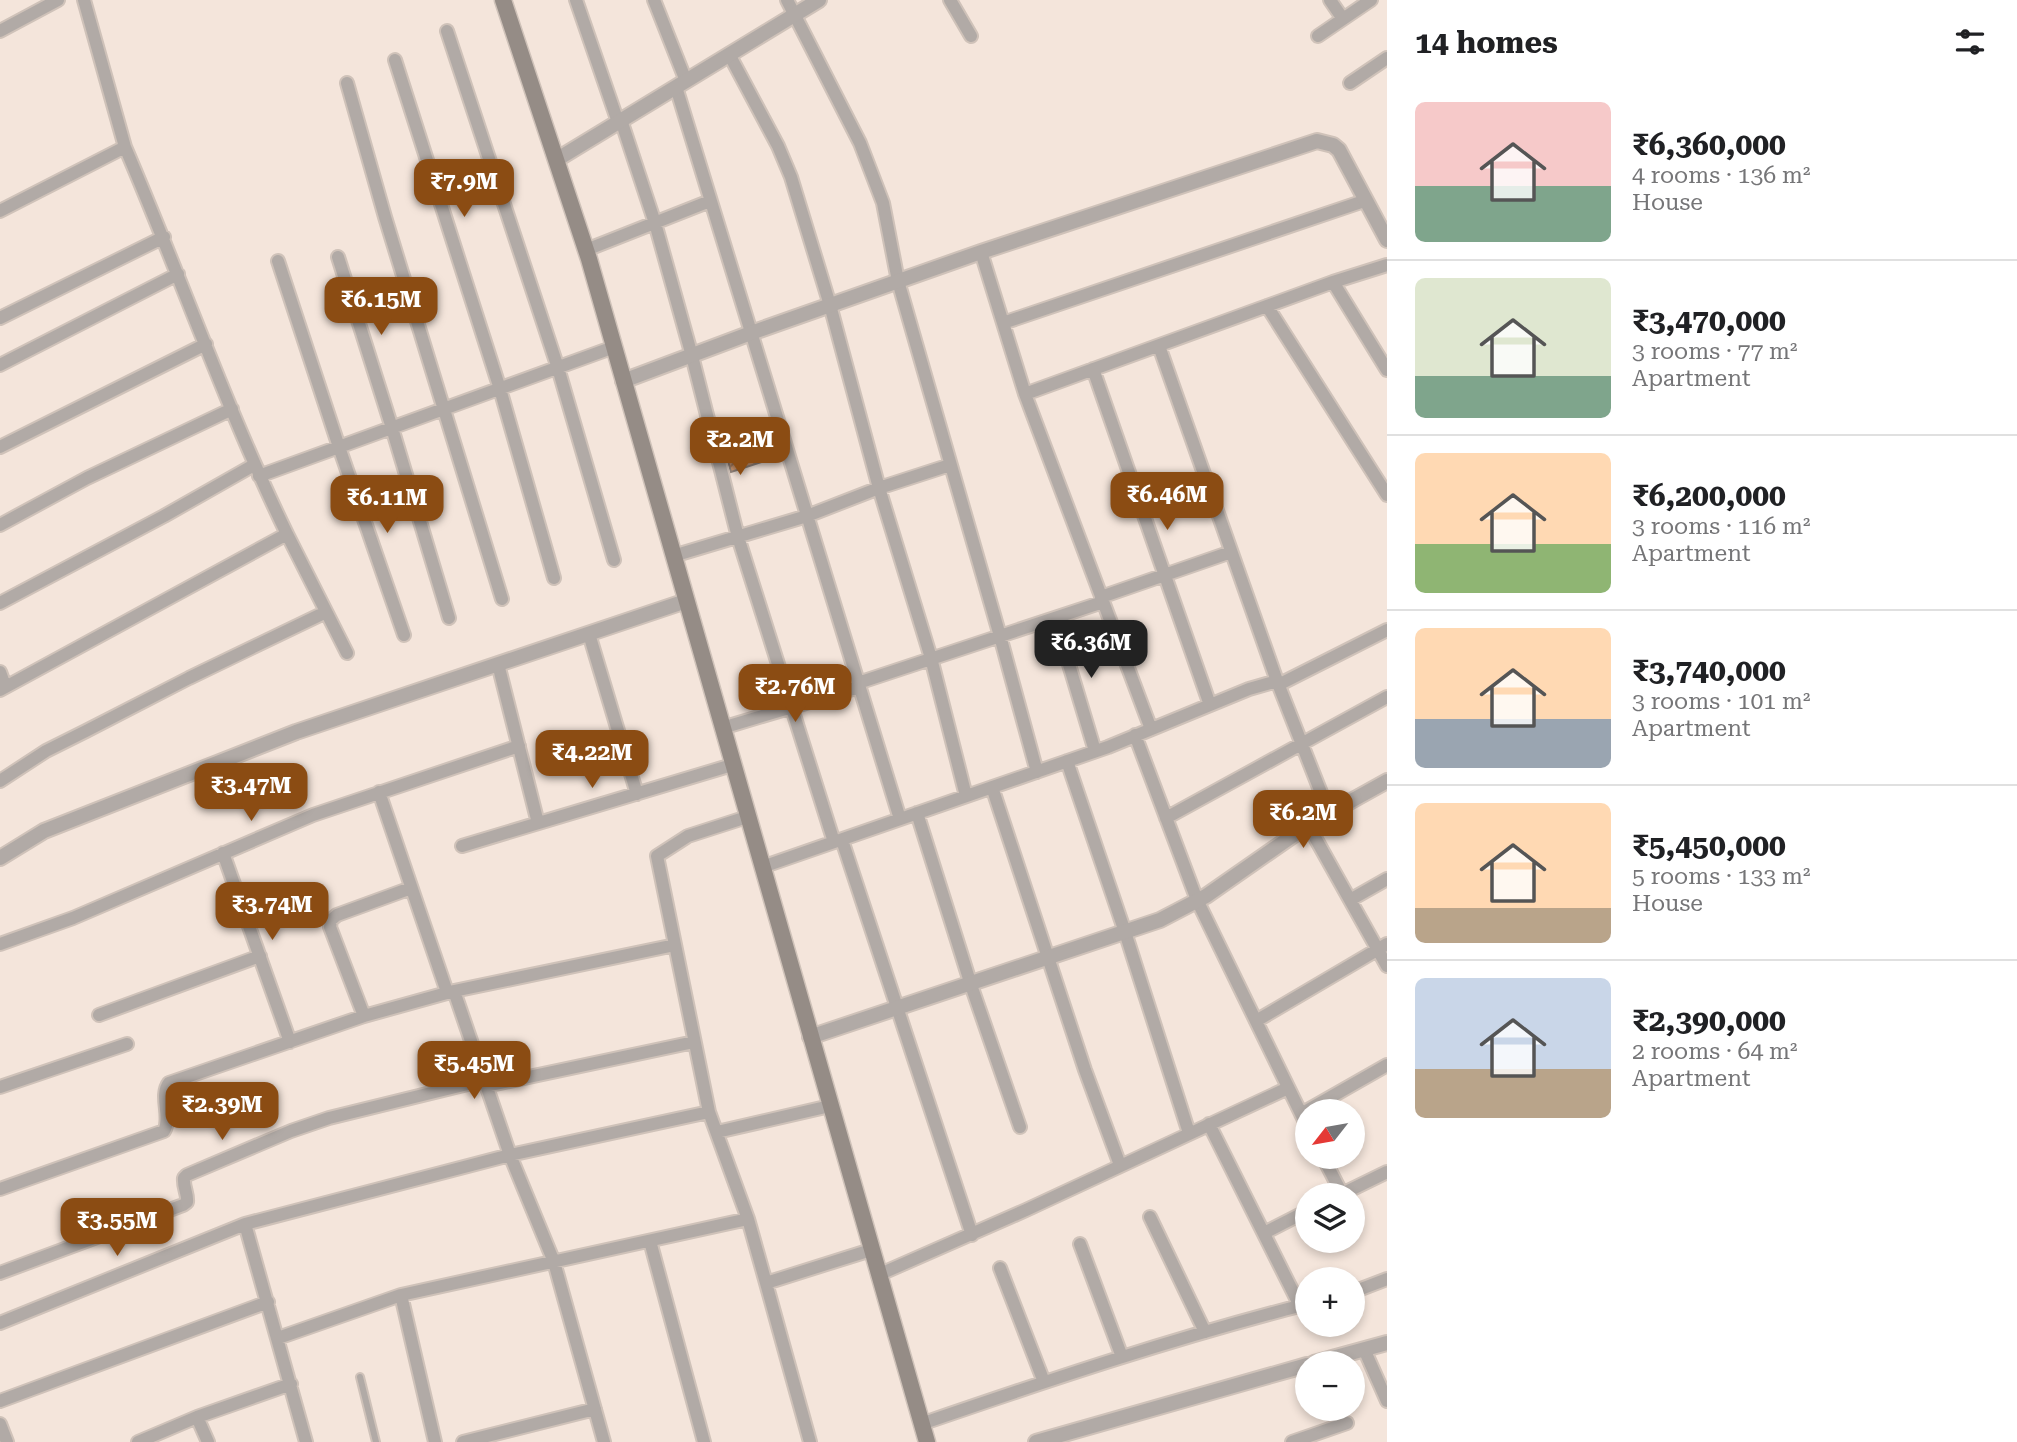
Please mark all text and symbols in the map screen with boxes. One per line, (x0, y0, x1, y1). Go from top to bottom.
icon: filters (1951, 23, 1989, 61)
text: 14 homes (1415, 25, 1558, 60)
text: ₹6,360,000 (1632, 127, 1786, 162)
icon: home (1471, 130, 1555, 214)
pin: ₹7.9M (415, 160, 513, 219)
text: 4 rooms · 136 m² (1632, 162, 1810, 189)
text: ₹7.9M (430, 168, 498, 195)
text: House (1632, 189, 1703, 216)
pin: ₹6.15M (324, 278, 438, 337)
text: ₹6.15M (341, 286, 421, 313)
text: ₹3,470,000 (1632, 303, 1786, 338)
icon: home (1471, 306, 1555, 390)
text: 3 rooms · 77 m² (1632, 338, 1798, 365)
text: Apartment (1632, 365, 1751, 392)
pin: ₹2.2M (691, 418, 789, 477)
text: ₹2.2M (706, 426, 774, 453)
pin: ₹6.46M (1110, 472, 1224, 532)
pin: ₹6.11M (330, 476, 444, 535)
text: ₹6,200,000 (1632, 478, 1786, 513)
text: ₹6.46M (1127, 481, 1207, 508)
icon: home (1471, 481, 1555, 565)
text: ₹6.11M (347, 484, 427, 511)
text: 3 rooms · 116 m² (1632, 513, 1810, 540)
text: Apartment (1632, 540, 1751, 567)
pin: ₹6.36M (1034, 620, 1148, 680)
text: ₹6.36M (1051, 629, 1131, 656)
text: ₹3,740,000 (1632, 653, 1786, 688)
icon: home (1471, 656, 1555, 740)
pin: ₹2.76M (738, 664, 852, 724)
text: ₹2.76M (755, 673, 835, 700)
text: 3 rooms · 101 m² (1632, 688, 1810, 715)
text: Apartment (1632, 715, 1751, 742)
pin: ₹4.22M (535, 730, 649, 790)
text: ₹4.22M (552, 739, 632, 766)
pin: ₹3.47M (194, 764, 308, 823)
text: ₹3.47M (211, 772, 291, 799)
pin: ₹6.2M (1254, 790, 1352, 850)
text: ₹6.2M (1269, 799, 1337, 826)
text: ₹5,450,000 (1632, 828, 1786, 863)
icon: home (1471, 831, 1555, 915)
text: 5 rooms · 133 m² (1632, 863, 1810, 890)
pin: ₹3.74M (215, 883, 329, 942)
text: House (1632, 890, 1703, 917)
text: ₹3.74M (232, 891, 312, 918)
text: ₹2,390,000 (1632, 1003, 1786, 1038)
icon: home (1471, 1006, 1555, 1090)
text: 2 rooms · 64 m² (1632, 1038, 1798, 1065)
pin: ₹5.45M (417, 1042, 531, 1101)
text: ₹5.45M (434, 1050, 514, 1077)
text: Apartment (1632, 1065, 1751, 1092)
pin: ₹2.39M (165, 1082, 279, 1142)
text: ₹2.39M (182, 1091, 262, 1118)
north arrow (1295, 1099, 1365, 1169)
map controls (1295, 1099, 1365, 1421)
button: layers (1295, 1183, 1365, 1253)
pin: ₹3.55M (60, 1198, 174, 1258)
text: ₹3.55M (77, 1207, 157, 1234)
button: + (1295, 1267, 1365, 1337)
button: − (1295, 1351, 1365, 1421)

